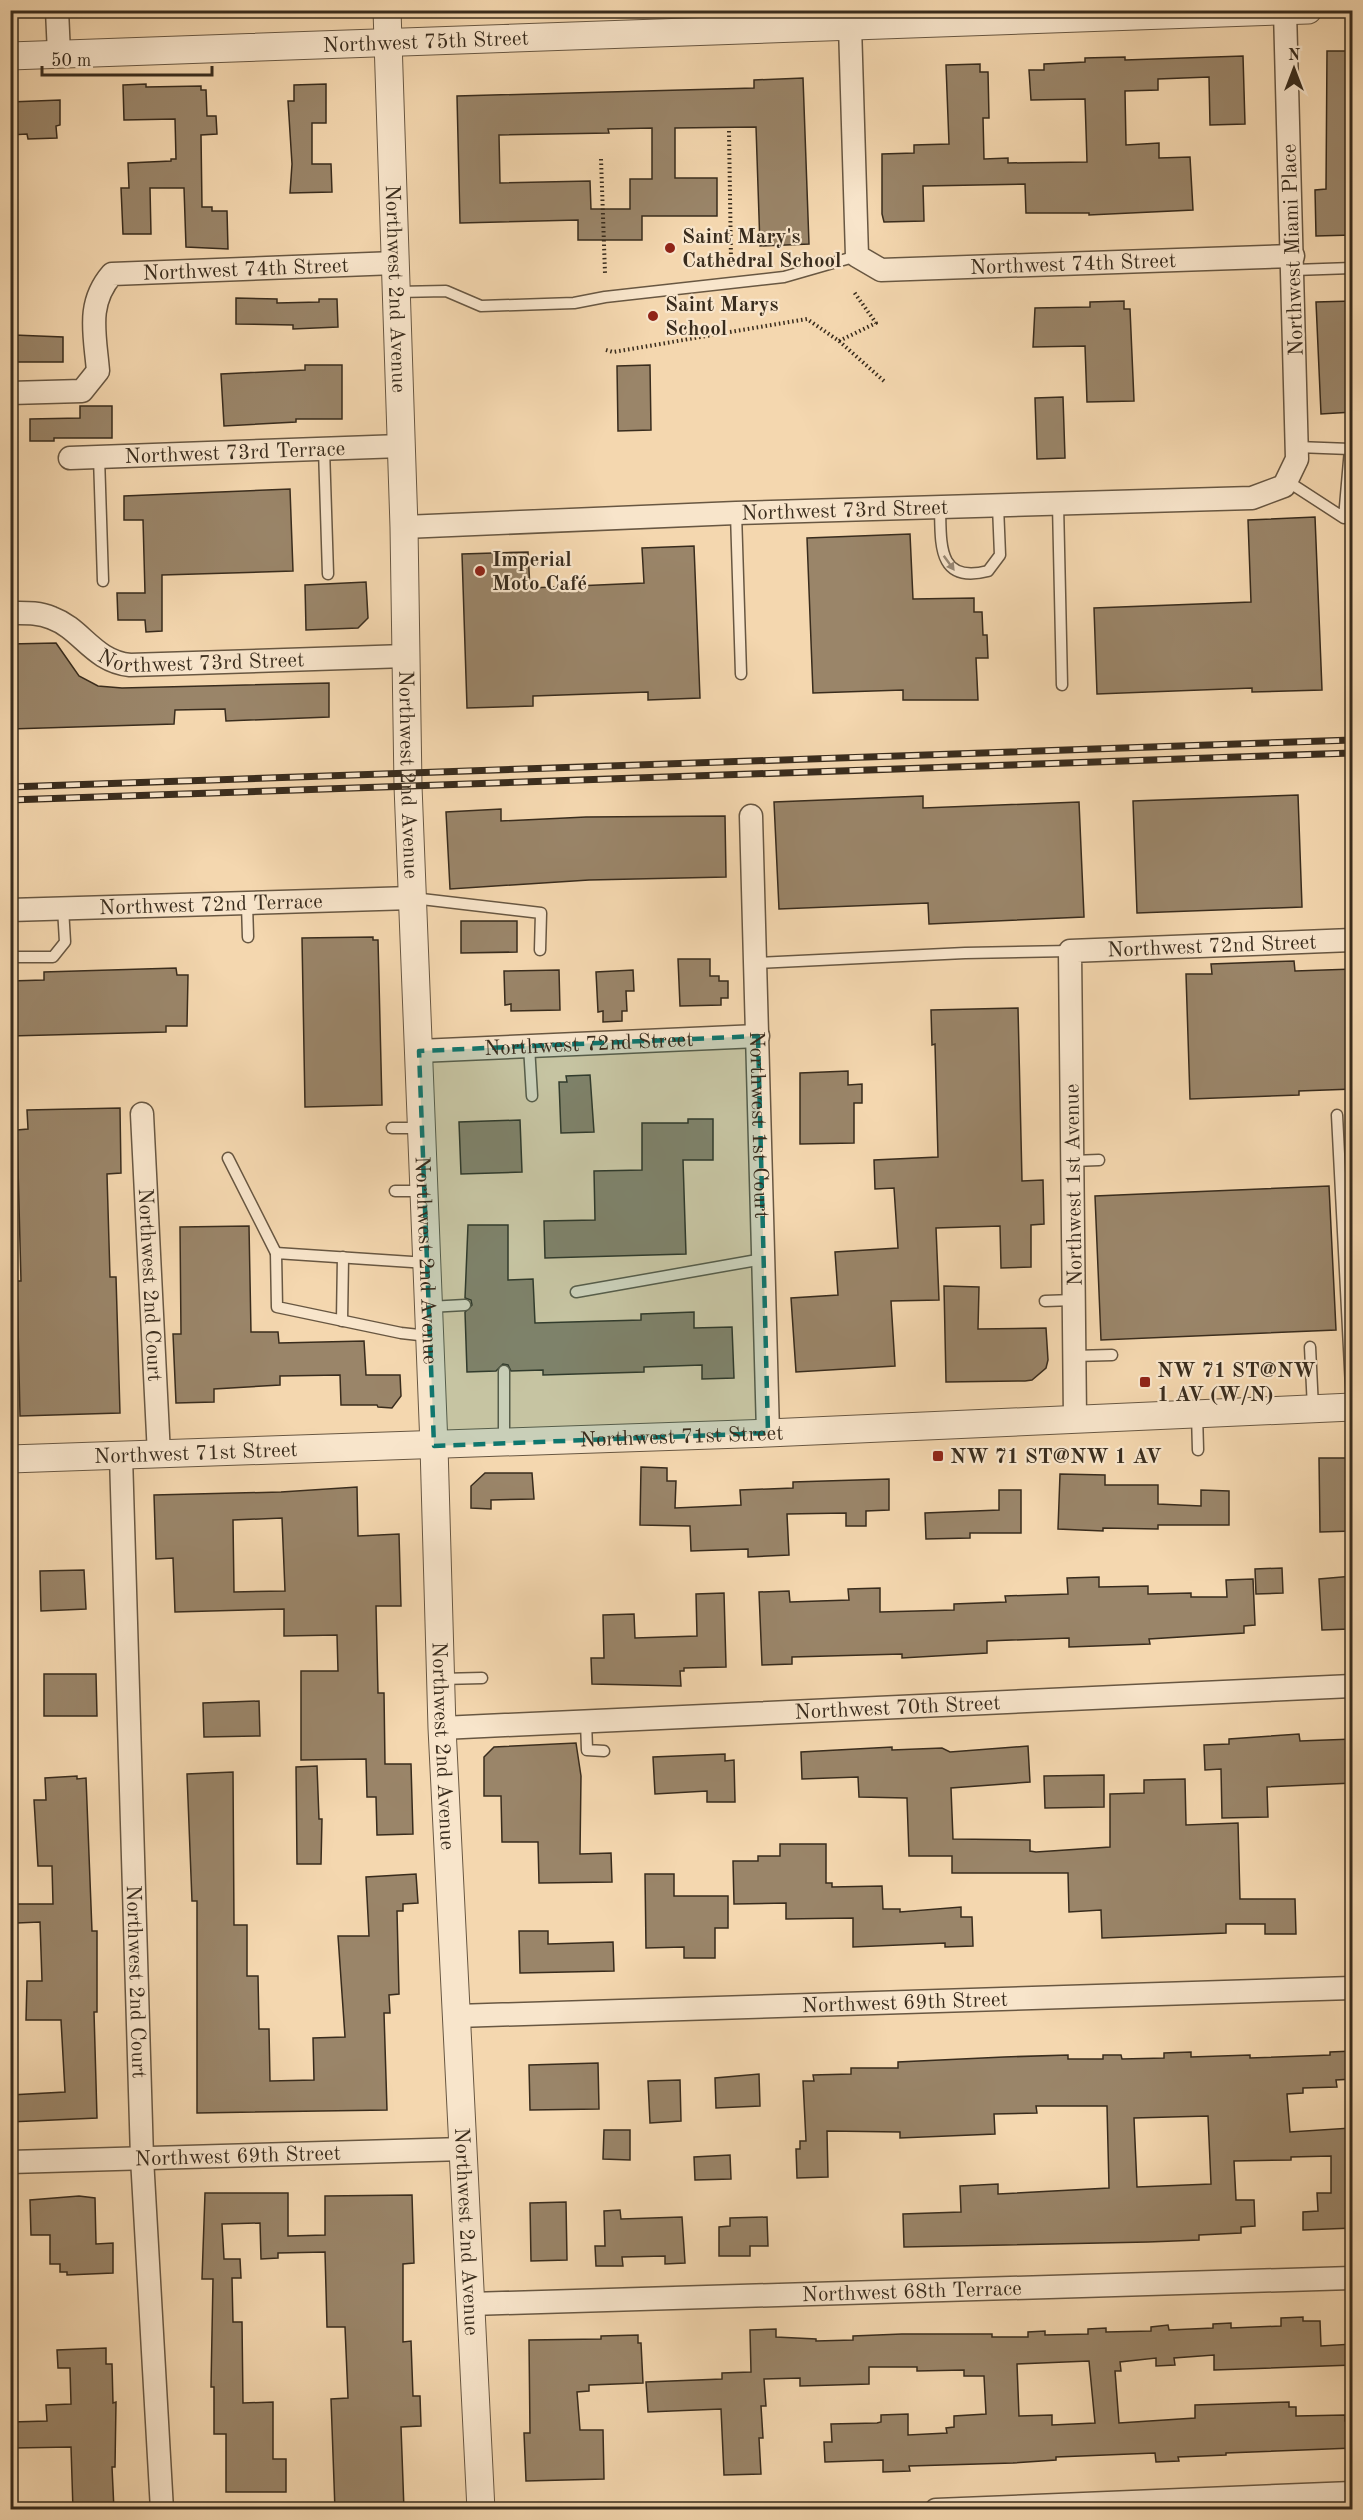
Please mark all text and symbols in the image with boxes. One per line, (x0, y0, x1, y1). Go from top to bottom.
street label: Northwest 75th Street (322, 29, 529, 57)
scale bar (42, 39, 212, 77)
north arrow (1264, 39, 1324, 99)
text: N (1288, 48, 1301, 64)
text: 50 m (51, 52, 91, 70)
street label: Northwest Miami Place (1279, 144, 1308, 356)
street label: Northwest 2nd Avenue (381, 184, 409, 393)
place label: Saint Mary's Cathedral School (682, 227, 842, 272)
marker: Saint Mary's Cathedral School (663, 241, 677, 255)
street label: Northwest 74th Street (970, 251, 1176, 279)
street label: Northwest 74th Street (142, 256, 349, 285)
place label: Saint Marys School (665, 295, 779, 340)
marker: Saint Marys School (646, 309, 660, 323)
street label: Northwest 73rd Terrace (124, 439, 346, 468)
street label: Northwest 73rd Street (741, 498, 948, 525)
place label: Imperial Moto Café (492, 550, 587, 595)
one-way arrow (943, 555, 955, 571)
marker: Imperial Moto Café (473, 564, 487, 578)
street label: Northwest 73rd Street (94, 646, 305, 677)
street label: Northwest 2nd Avenue (394, 670, 421, 879)
street label: Northwest 72nd Terrace (99, 892, 323, 919)
street label: Northwest 72nd Street (1107, 932, 1317, 962)
street label: Northwest 72nd Street (484, 1030, 694, 1060)
street label: Northwest 1st Court (745, 1031, 771, 1219)
street label: Northwest 1st Avenue (1062, 1084, 1087, 1286)
street label: Northwest 2nd Avenue (411, 1156, 440, 1365)
street label: Northwest 2nd Court (134, 1188, 164, 1382)
place label: NW 71 ST@NW 1 AV (W/N) (1157, 1361, 1316, 1406)
marker: NW 71 ST@NW 1 AV (W/N) (1138, 1375, 1152, 1389)
street label: Northwest 71st Street (579, 1423, 784, 1451)
street label: Northwest 71st Street (94, 1440, 298, 1468)
place label: NW 71 ST@NW 1 AV (950, 1447, 1162, 1468)
marker: NW 71 ST@NW 1 AV (931, 1449, 945, 1463)
street label: Northwest 2nd Avenue (428, 1642, 457, 1851)
street label: Northwest 70th Street (794, 1693, 1001, 1724)
street label: Northwest 2nd Court (122, 1885, 149, 2079)
street label: Northwest 69th Street (801, 1990, 1008, 2017)
street label: Northwest 2nd Avenue (450, 2127, 481, 2336)
street label: Northwest 69th Street (135, 2144, 341, 2170)
street label: Northwest 68th Terrace (802, 2279, 1022, 2306)

